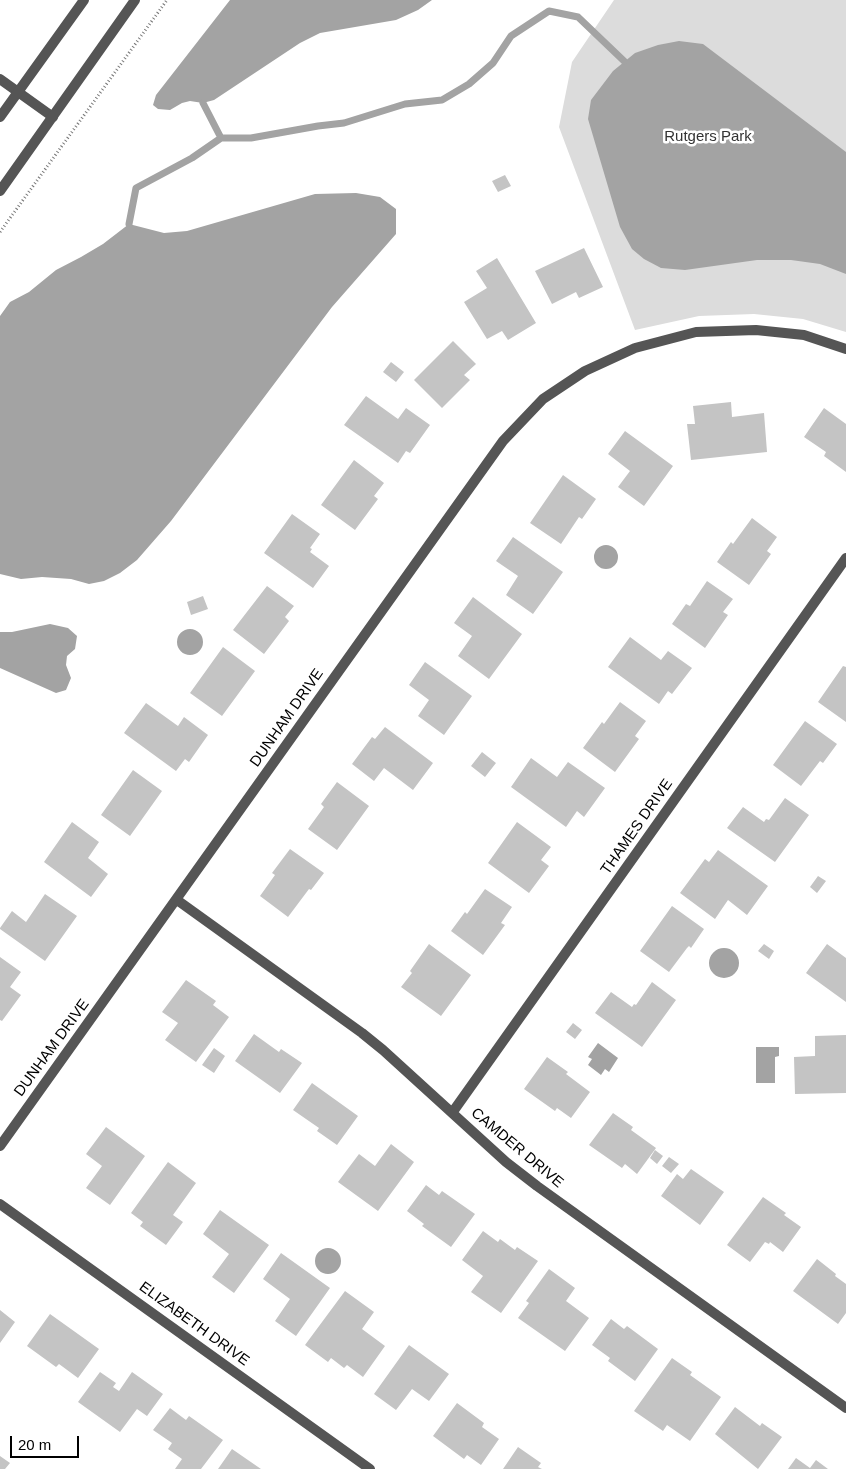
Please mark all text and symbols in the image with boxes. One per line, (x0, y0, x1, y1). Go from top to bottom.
park label: Rutgers Park (664, 128, 752, 146)
street label: DUNHAM DRIVE (246, 665, 328, 771)
street label: THAMES DRIVE (597, 776, 677, 878)
street label: DUNHAM DRIVE (11, 996, 93, 1100)
street label: CAMDER DRIVE (467, 1104, 567, 1192)
street label: ELIZABETH DRIVE (135, 1278, 253, 1370)
scale bar (12, 1426, 81, 1458)
text: 20 m (18, 1436, 51, 1453)

